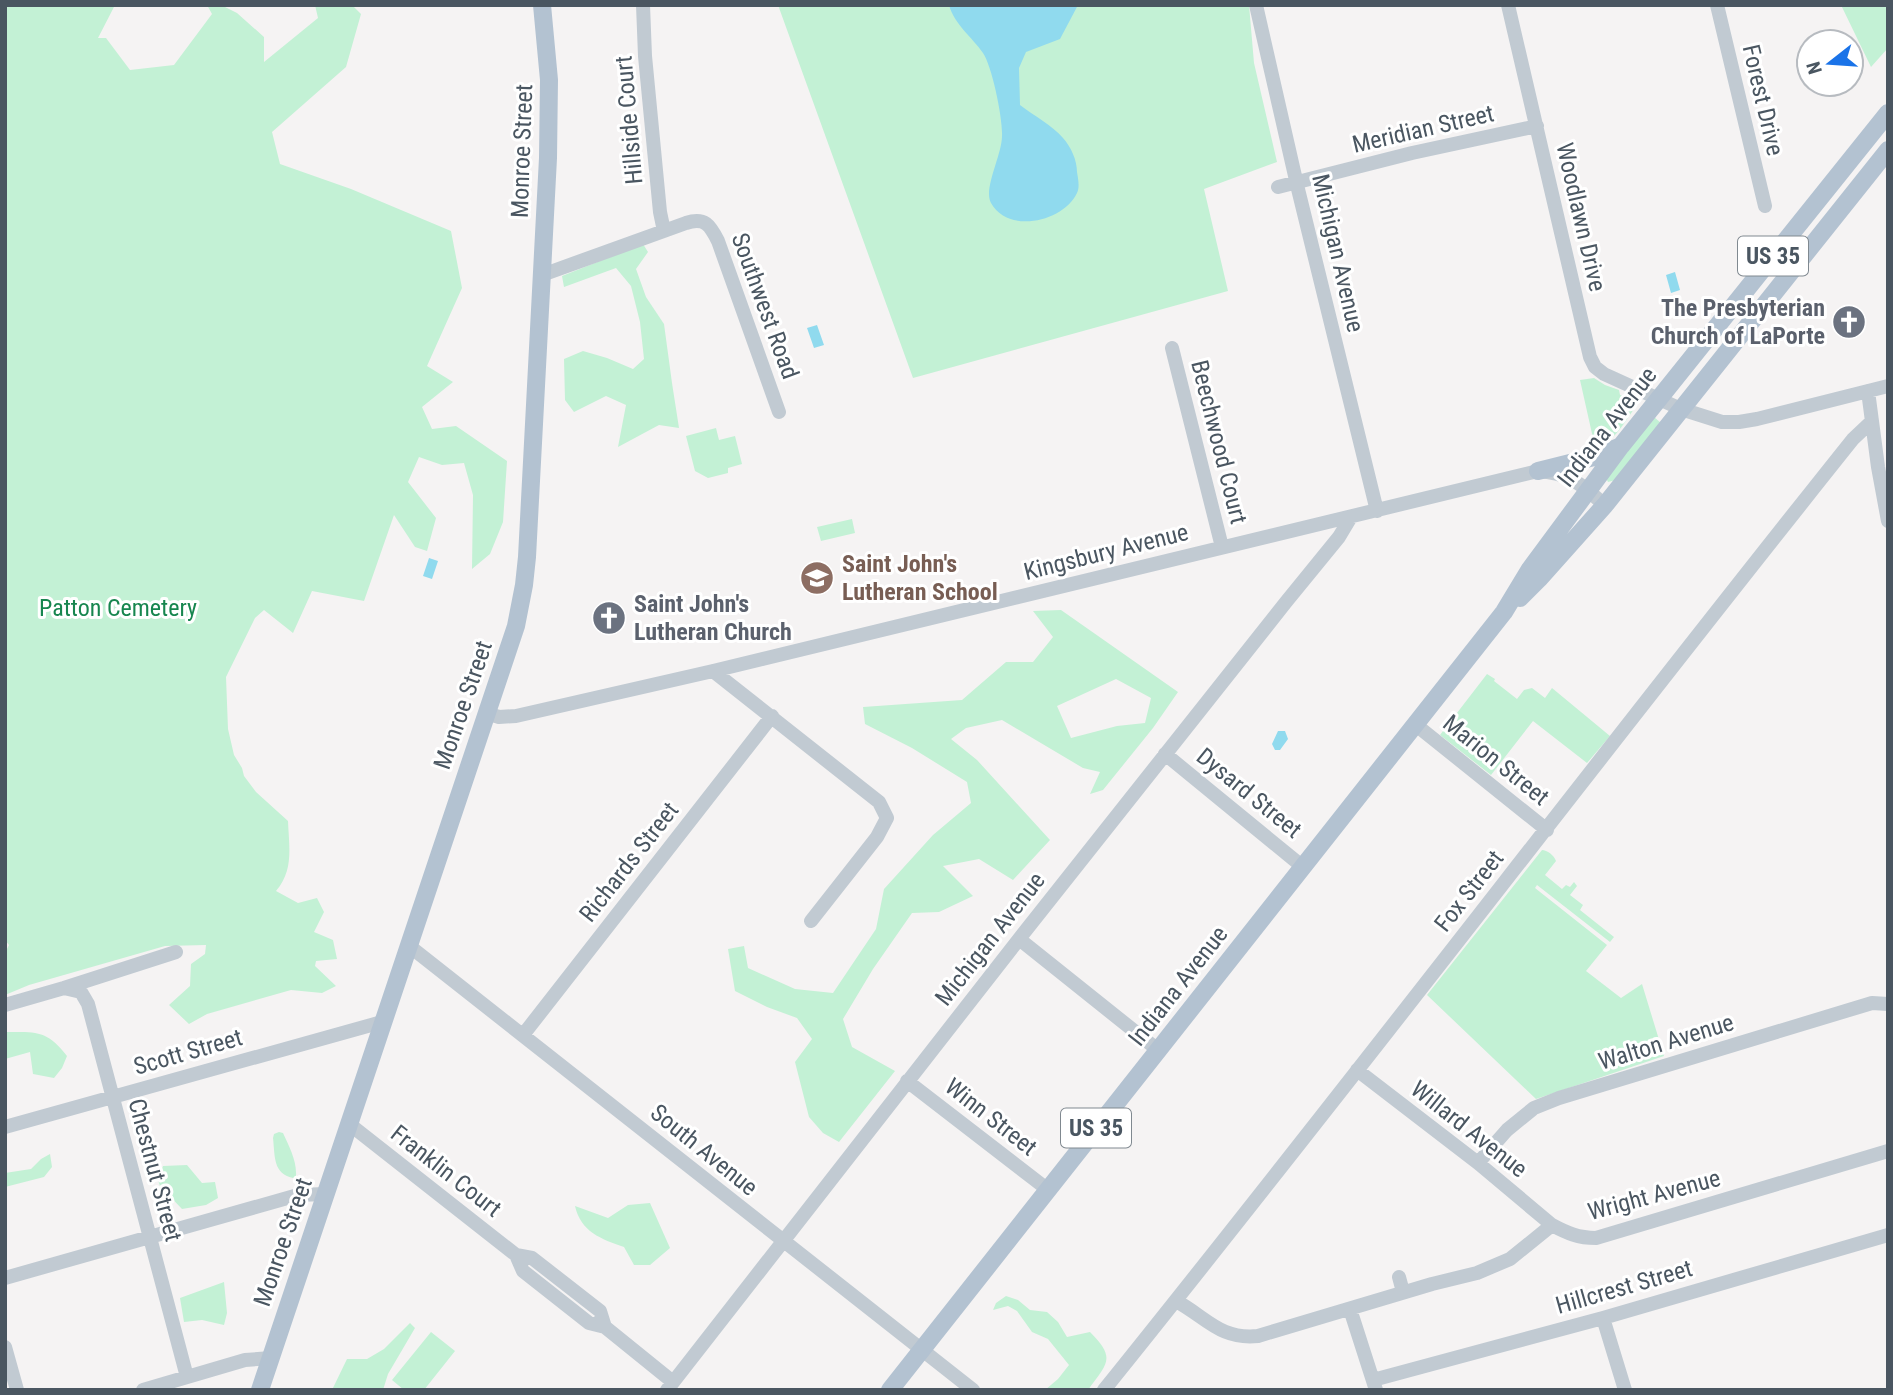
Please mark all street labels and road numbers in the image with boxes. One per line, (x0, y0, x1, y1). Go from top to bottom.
street label: Forest Drive (1737, 42, 1789, 158)
street label: Hillside Court (609, 55, 649, 185)
street label: Monroe Street (506, 84, 538, 218)
street label: Meridian Street (1349, 99, 1497, 159)
street label: Woodlawn Drive (1550, 140, 1612, 294)
street label: Michigan Avenue (1306, 171, 1370, 335)
street label: Southwest Road (726, 229, 804, 383)
road number: US 35 (1738, 236, 1808, 276)
street label: Beechwood Court (1185, 357, 1253, 527)
street label: Indiana Avenue (1552, 362, 1662, 492)
street label: Kingsbury Avenue (1021, 518, 1191, 586)
street label: Monroe Street (428, 637, 498, 773)
street label: Marion Street (1438, 709, 1554, 811)
street label: Dysard Street (1191, 742, 1307, 844)
street label: Richards Street (574, 797, 684, 927)
street label: Fox Street (1429, 845, 1509, 937)
street label: Michigan Avenue (929, 867, 1051, 1011)
street label: Indiana Avenue (1123, 921, 1233, 1051)
street label: Walton Avenue (1595, 1008, 1737, 1076)
street label: Scott Street (131, 1023, 245, 1081)
street label: Winn Street (940, 1072, 1042, 1162)
street label: Willard Avenue (1405, 1075, 1533, 1183)
street label: Chestnut Street (123, 1096, 187, 1244)
street label: South Avenue (645, 1098, 763, 1202)
road number: US 35 (1061, 1108, 1131, 1148)
street label: Franklin Court (385, 1119, 507, 1223)
street label: Wright Avenue (1585, 1164, 1723, 1226)
street label: Monroe Street (248, 1174, 318, 1310)
street label: Hillcrest Street (1553, 1254, 1695, 1320)

